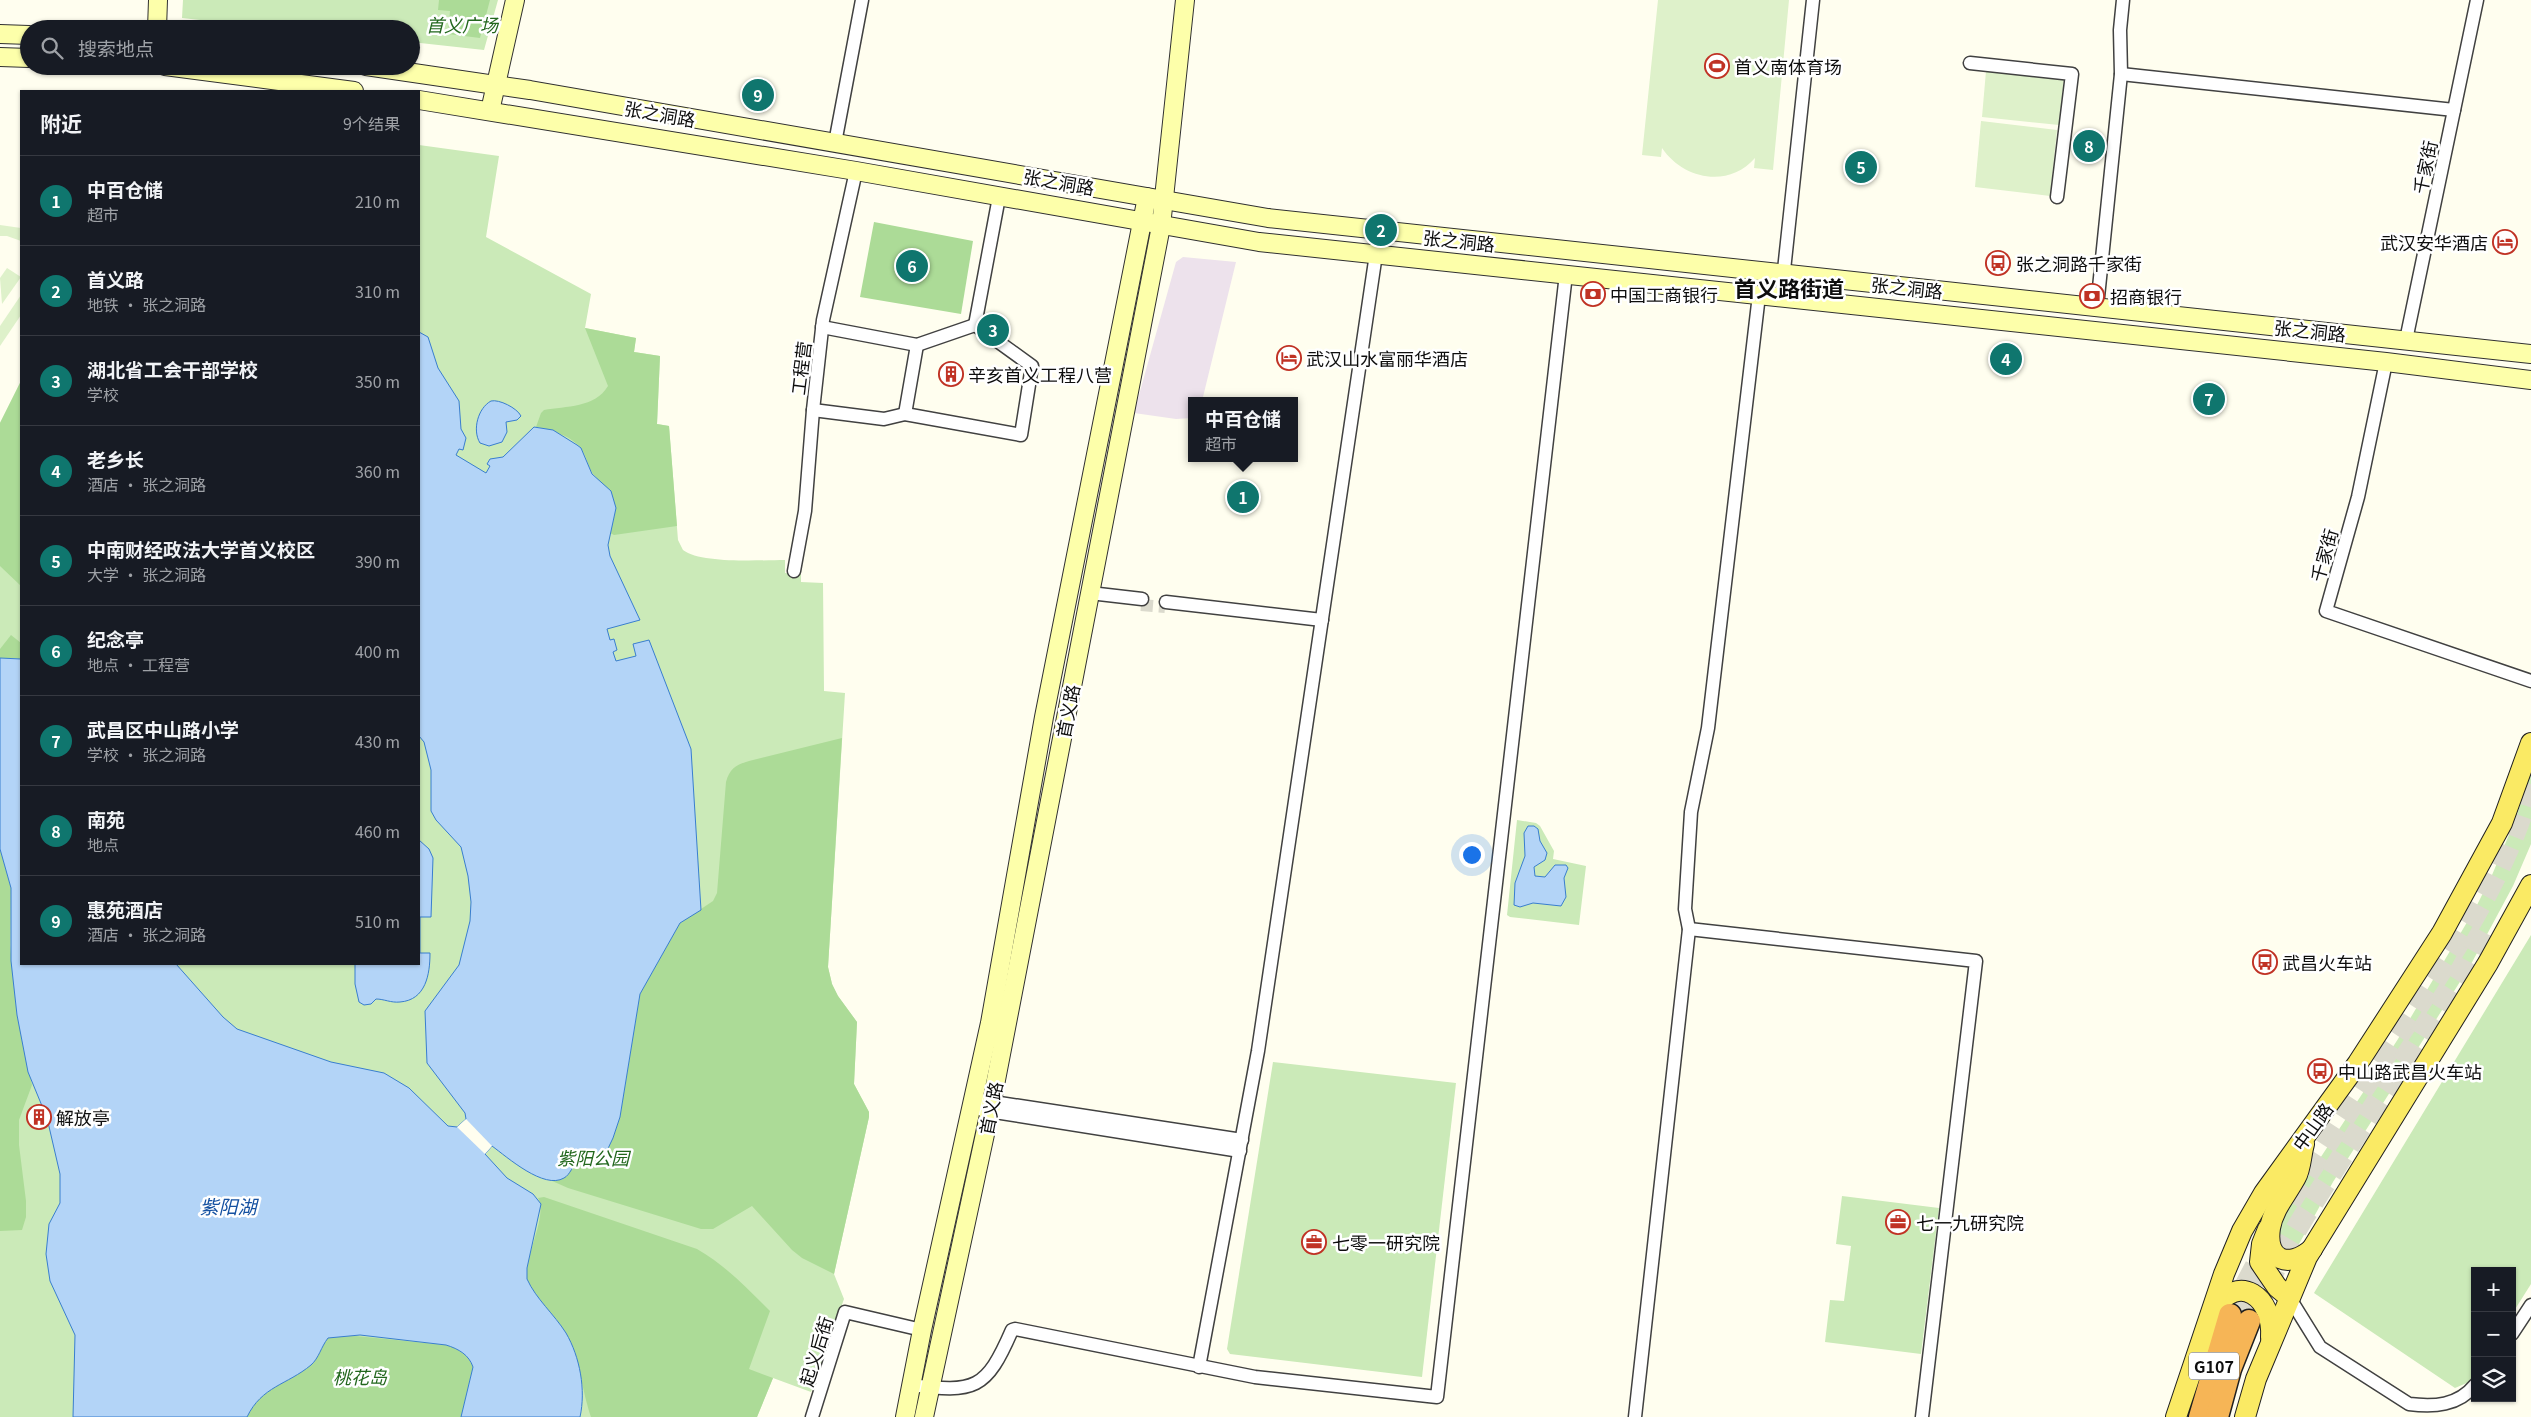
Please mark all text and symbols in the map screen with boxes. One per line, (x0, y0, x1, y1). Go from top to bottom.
park label: 首义广场 (426, 11, 500, 37)
search box (20, 20, 420, 75)
icon: search (38, 34, 66, 62)
text: 搜索地点 (78, 34, 154, 61)
sports icon: 首义南体育场 (1704, 53, 1730, 79)
place label: 首义南体育场 (1734, 53, 1842, 79)
pin: 9 (742, 76, 774, 114)
street label: 张之洞路 (622, 94, 698, 132)
text: 附近 (40, 108, 82, 138)
text: 9个结果 (343, 111, 400, 135)
pin: 8 (2073, 127, 2105, 165)
street label: 千家街 (2406, 138, 2442, 196)
pin: 5 (1845, 148, 1877, 186)
street label: 张之洞路 (1021, 162, 1097, 200)
text: 中百仓储 (87, 175, 163, 202)
text: 1 (51, 189, 61, 213)
text: 210 m (355, 189, 400, 213)
text: 超市 (87, 202, 119, 226)
pin: 2 (1365, 211, 1397, 249)
street label: 张之洞路 (1422, 223, 1496, 257)
place label: 武汉安华酒店 (2380, 229, 2488, 255)
hotel icon: 武汉安华酒店 (2492, 229, 2518, 255)
pin: 6 (896, 247, 928, 285)
bus stop icon: 张之洞路千家街 (1985, 250, 2011, 276)
place label: 张之洞路千家街 (2016, 250, 2142, 276)
text: 首义路 (87, 265, 144, 292)
street label: 张之洞路 (1870, 270, 1944, 304)
district label: 首义路街道 (1734, 271, 1844, 303)
text: 2 (51, 279, 61, 303)
text: 310 m (355, 279, 400, 303)
bank icon: 中国工商银行 (1580, 281, 1606, 307)
place label: 中国工商银行 (1610, 281, 1718, 307)
bank icon: 招商银行 (2079, 283, 2105, 309)
place label: 招商银行 (2110, 283, 2182, 309)
text: 地铁 · 张之洞路 (87, 292, 206, 316)
pin: 3 (977, 311, 1009, 349)
street label: 张之洞路 (2273, 313, 2347, 347)
street label: 工程营 (784, 340, 816, 396)
pin: 4 (1990, 340, 2022, 378)
hotel icon: 武汉山水富丽华酒店 (1276, 345, 1302, 371)
place label: 武汉山水富丽华酒店 (1306, 345, 1468, 371)
text: 湖北省工会干部学校 (87, 355, 258, 382)
building icon: 辛亥首义工程八营 (938, 361, 964, 387)
place label: 辛亥首义工程八营 (968, 361, 1112, 387)
text: 3 (51, 369, 61, 393)
text: 350 m (355, 369, 400, 393)
pin: 7 (2193, 380, 2225, 418)
text: 学校 (87, 382, 119, 406)
popup (1188, 397, 1298, 462)
text: 中百仓储 (1205, 404, 1281, 431)
text: 超市 (1205, 431, 1237, 455)
text: 老乡长 (87, 445, 144, 472)
text: 4 (51, 459, 61, 483)
text: 360 m (355, 459, 400, 483)
text: 酒店 · 张之洞路 (87, 472, 206, 496)
pin: 1 (1227, 478, 1259, 516)
street label: 千家街 (2303, 525, 2343, 585)
text: 中南财经政法大学首义校区 (87, 535, 315, 562)
text: 5 (51, 549, 61, 573)
text: 390 m (355, 549, 400, 573)
text: 大学 · 张之洞路 (87, 562, 206, 586)
text: 纪念亭 (87, 625, 144, 652)
text: 6 (51, 639, 61, 663)
text: 400 m (355, 639, 400, 663)
text: 地点 · 工程营 (87, 652, 190, 676)
street label: 首义路 (1049, 682, 1085, 740)
text: 武昌区中山路小学 (87, 715, 239, 742)
text: 7 (51, 729, 61, 753)
text: 430 m (355, 729, 400, 753)
text: 学校 · 张之洞路 (87, 742, 206, 766)
text: 南苑 (87, 805, 125, 832)
text: 8 (51, 819, 61, 843)
text: 460 m (355, 819, 400, 843)
text: 地点 (87, 832, 119, 856)
your location (1459, 842, 1485, 868)
text: 惠苑酒店 (87, 895, 163, 922)
text: 9 (51, 909, 61, 933)
text: 510 m (355, 909, 400, 933)
text: 酒店 · 张之洞路 (87, 922, 206, 946)
bus stop icon: 武昌火车站 (2252, 949, 2278, 975)
place label: 武昌火车站 (2282, 949, 2372, 975)
bus stop icon: 中山路武昌火车站 (2307, 1058, 2333, 1084)
place label: 中山路武昌火车站 (2338, 1058, 2482, 1084)
street label: 首义路 (972, 1079, 1008, 1137)
street label: 中山路 (2286, 1097, 2338, 1155)
building icon: 解放亭 (26, 1104, 52, 1130)
place label: 解放亭 (56, 1104, 110, 1130)
park label: 紫阳公园 (557, 1144, 632, 1170)
water label: 紫阳湖 (199, 1192, 259, 1219)
office icon: 七一九研究院 (1885, 1209, 1911, 1235)
place label: 七一九研究院 (1916, 1209, 2024, 1235)
office icon: 七零一研究院 (1301, 1229, 1327, 1255)
place label: 七零一研究院 (1332, 1229, 1440, 1255)
map controls (2471, 1267, 2516, 1402)
button: + (2471, 1267, 2516, 1312)
button: − (2471, 1312, 2516, 1357)
street label: 起义后街 (792, 1313, 838, 1389)
road number: G107 (2189, 1352, 2239, 1380)
button: layers (2471, 1357, 2516, 1402)
park label: 桃花岛 (333, 1363, 388, 1389)

